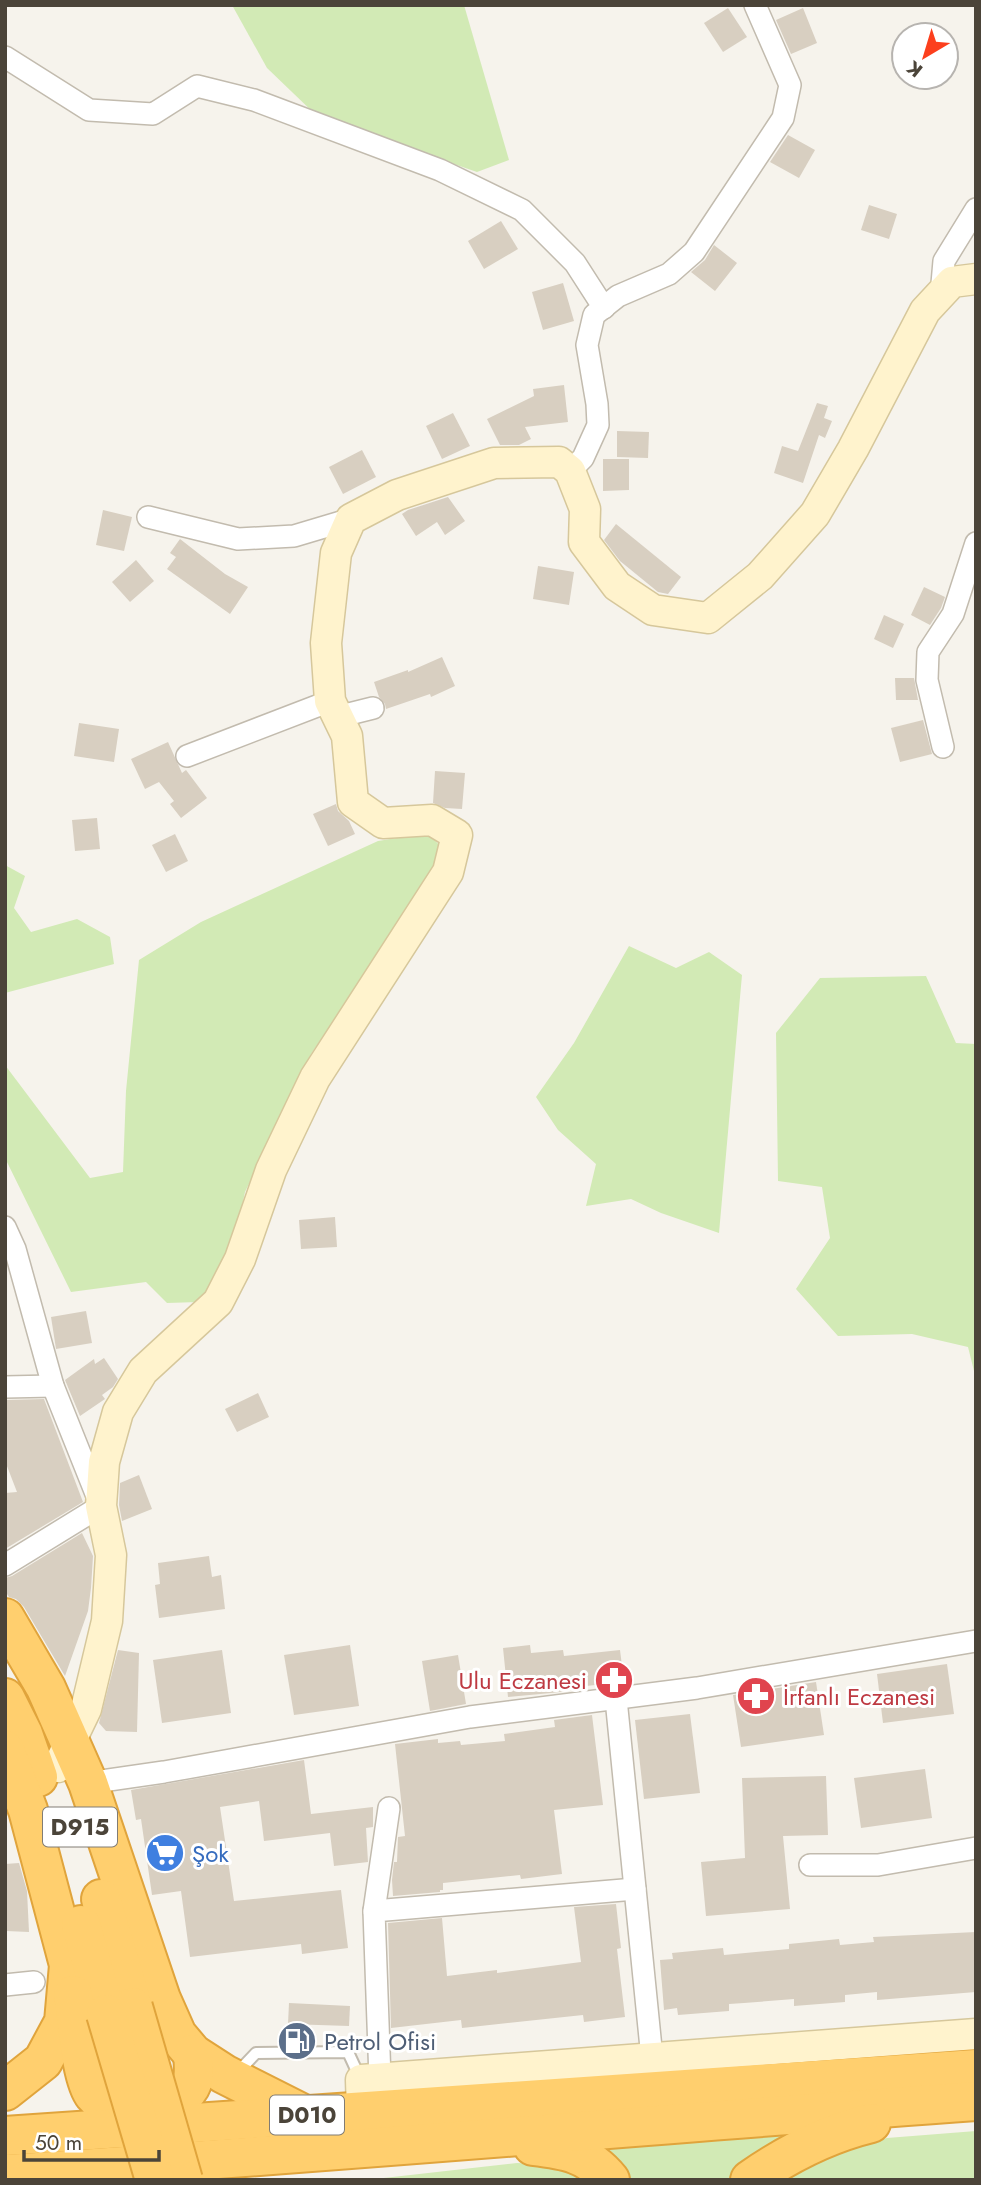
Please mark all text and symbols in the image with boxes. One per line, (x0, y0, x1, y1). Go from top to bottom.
north arrow (890, 21, 960, 91)
text: K (901, 54, 928, 84)
pharmacy icon: Ulu Eczanesi (593, 1659, 635, 1701)
place label: Ulu Eczanesi (459, 1663, 587, 1698)
pharmacy icon: İrfanlı Eczanesi (735, 1675, 777, 1717)
place label: İrfanlı Eczanesi (783, 1679, 935, 1714)
road number: D915 (43, 1808, 117, 1846)
supermarket icon: Şok (144, 1832, 186, 1874)
place label: Şok (192, 1836, 229, 1871)
fuel station icon: Petrol Ofisi (276, 2020, 318, 2062)
place label: Petrol Ofisi (324, 2024, 436, 2059)
road number: D010 (270, 2096, 344, 2134)
scale bar (24, 2118, 159, 2162)
text: 50 m (35, 2128, 82, 2158)

